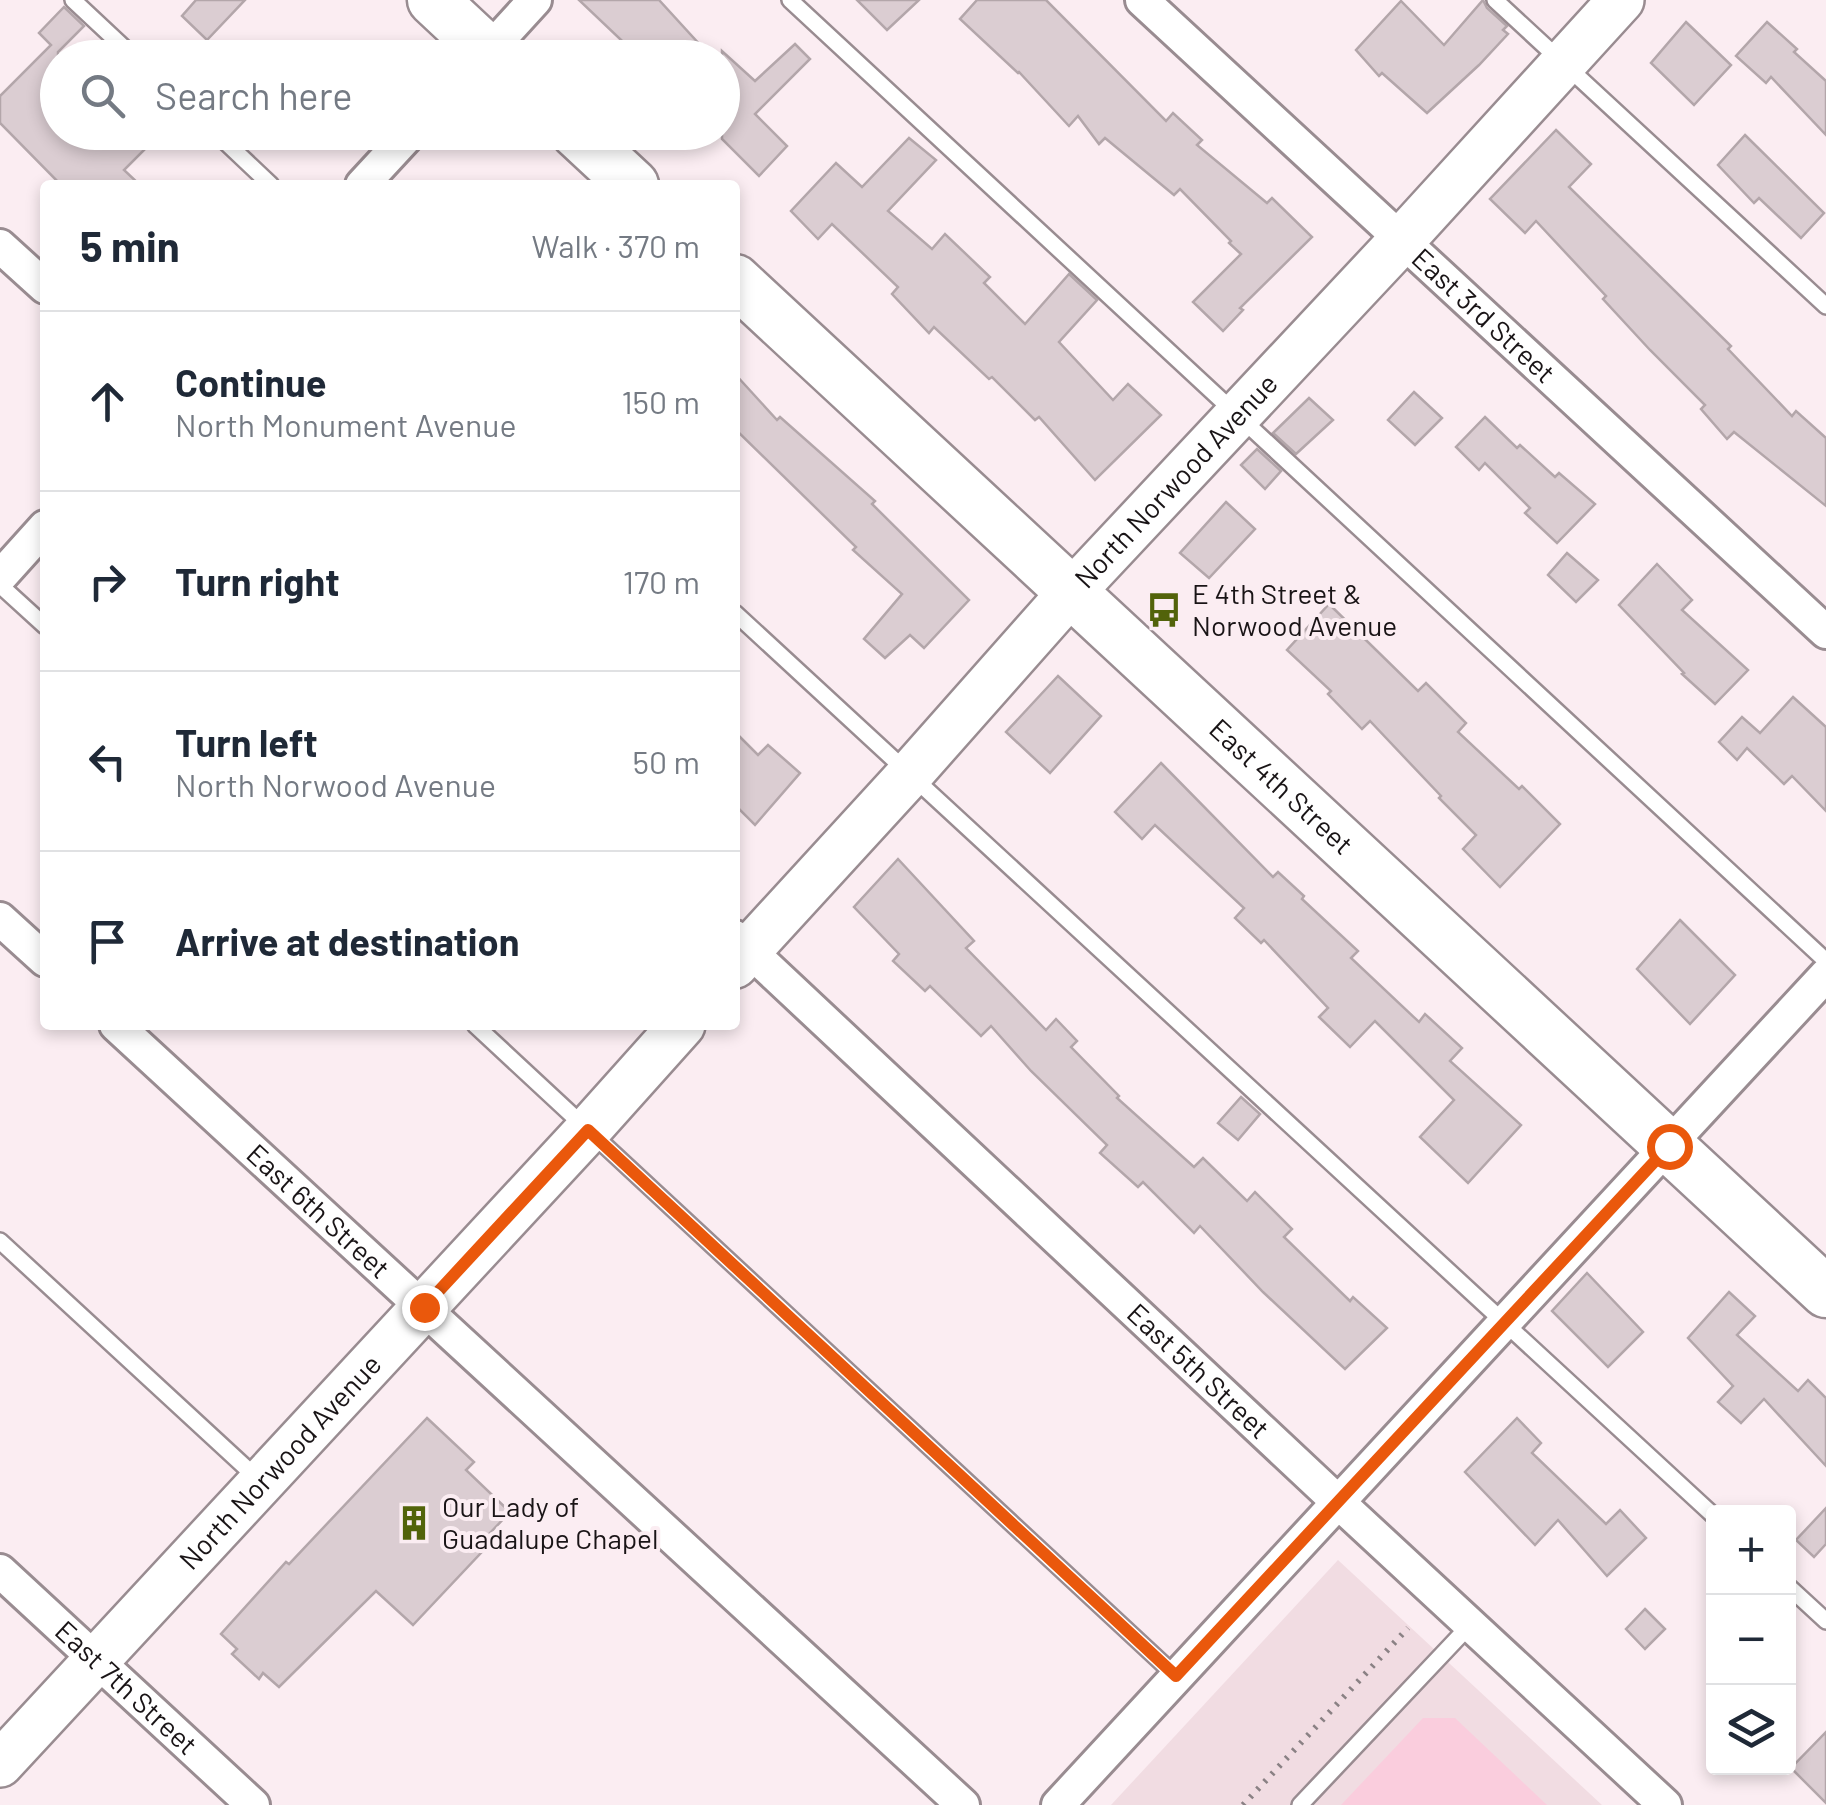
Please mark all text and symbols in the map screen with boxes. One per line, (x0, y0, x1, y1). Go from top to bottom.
search box (40, 40, 740, 150)
icon: search (75, 68, 130, 123)
text: Search here (155, 72, 353, 118)
text: 5 min (80, 220, 180, 270)
text: Walk · 370 m (532, 226, 700, 264)
street label: East 3rd Street (1406, 240, 1563, 389)
text: Continue (175, 359, 326, 405)
street label: North Norwood Avenue (1067, 366, 1284, 594)
icon: ahead (80, 374, 135, 429)
text: 150 m (621, 382, 700, 420)
text: North Monument Avenue (175, 405, 516, 443)
icon: right (80, 554, 135, 609)
text: Turn right (175, 558, 340, 604)
text: 170 m (623, 562, 700, 600)
place label: E 4th Street & Norwood Avenue (1192, 576, 1397, 642)
bus stop icon: E 4th Street & Norwood Avenue (1145, 591, 1183, 629)
street label: East 4th Street (1203, 711, 1361, 861)
text: Turn left (175, 719, 318, 765)
icon: left (80, 734, 135, 789)
text: 50 m (633, 742, 700, 780)
text: North Norwood Avenue (175, 765, 496, 803)
icon: arrive (80, 914, 135, 969)
text: Arrive at destination (175, 918, 520, 964)
route start (1647, 1124, 1693, 1170)
street label: East 6th Street (240, 1136, 398, 1285)
route end (402, 1285, 448, 1331)
street label: East 5th Street (1121, 1296, 1277, 1445)
street label: North Norwood Avenue (171, 1347, 387, 1576)
place label: Our Lady of Guadalupe Chapel (442, 1489, 658, 1555)
building icon: Our Lady of Guadalupe Chapel (395, 1504, 433, 1542)
map controls (1706, 1505, 1796, 1775)
button: + (1706, 1505, 1796, 1595)
button: − (1706, 1595, 1796, 1685)
street label: East 7th Street (49, 1613, 205, 1761)
button: layers (1706, 1685, 1796, 1775)

